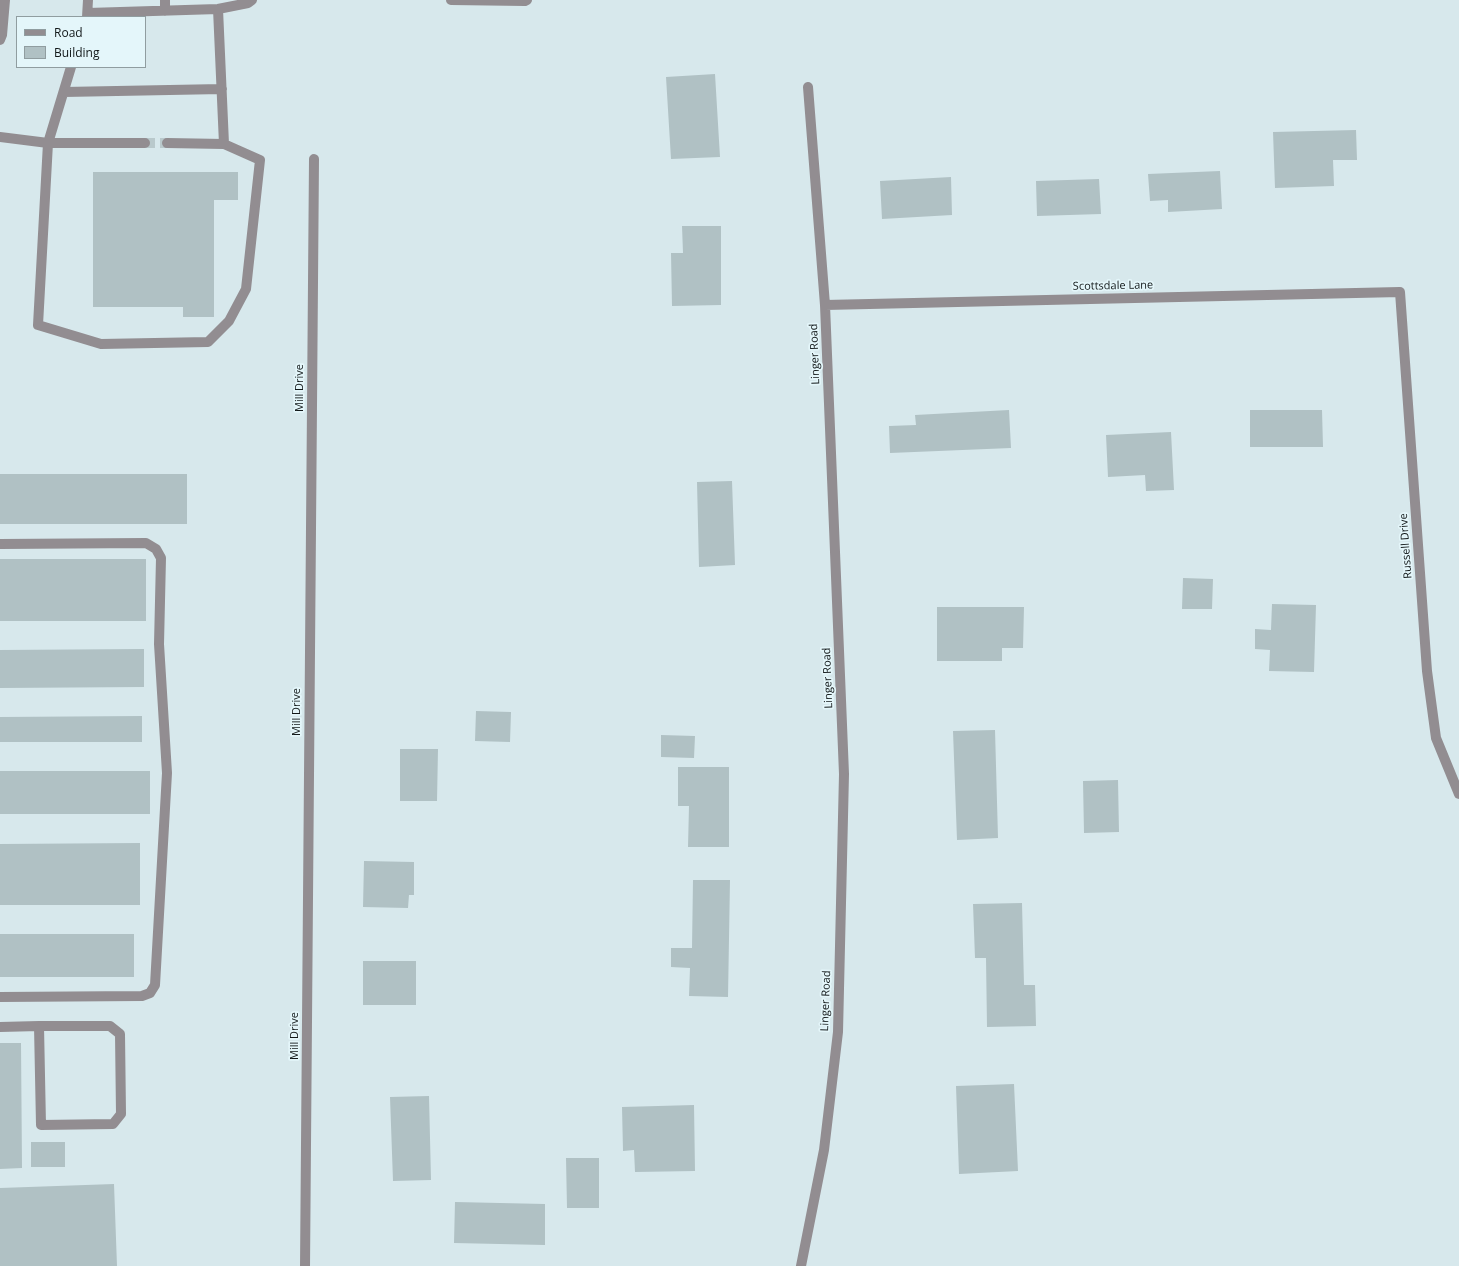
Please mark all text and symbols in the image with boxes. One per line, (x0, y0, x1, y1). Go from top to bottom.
legend (16, 16, 146, 68)
text: Road (54, 24, 83, 41)
text: Building (54, 44, 99, 61)
street label: Scottsdale Lane (1073, 279, 1153, 293)
street label: Linger Road (807, 323, 823, 385)
street label: Mill Drive (293, 364, 307, 412)
street label: Russell Drive (1397, 513, 1415, 579)
street label: Linger Road (820, 647, 836, 709)
street label: Mill Drive (290, 688, 304, 736)
street label: Linger Road (818, 970, 834, 1032)
street label: Mill Drive (288, 1012, 302, 1060)

